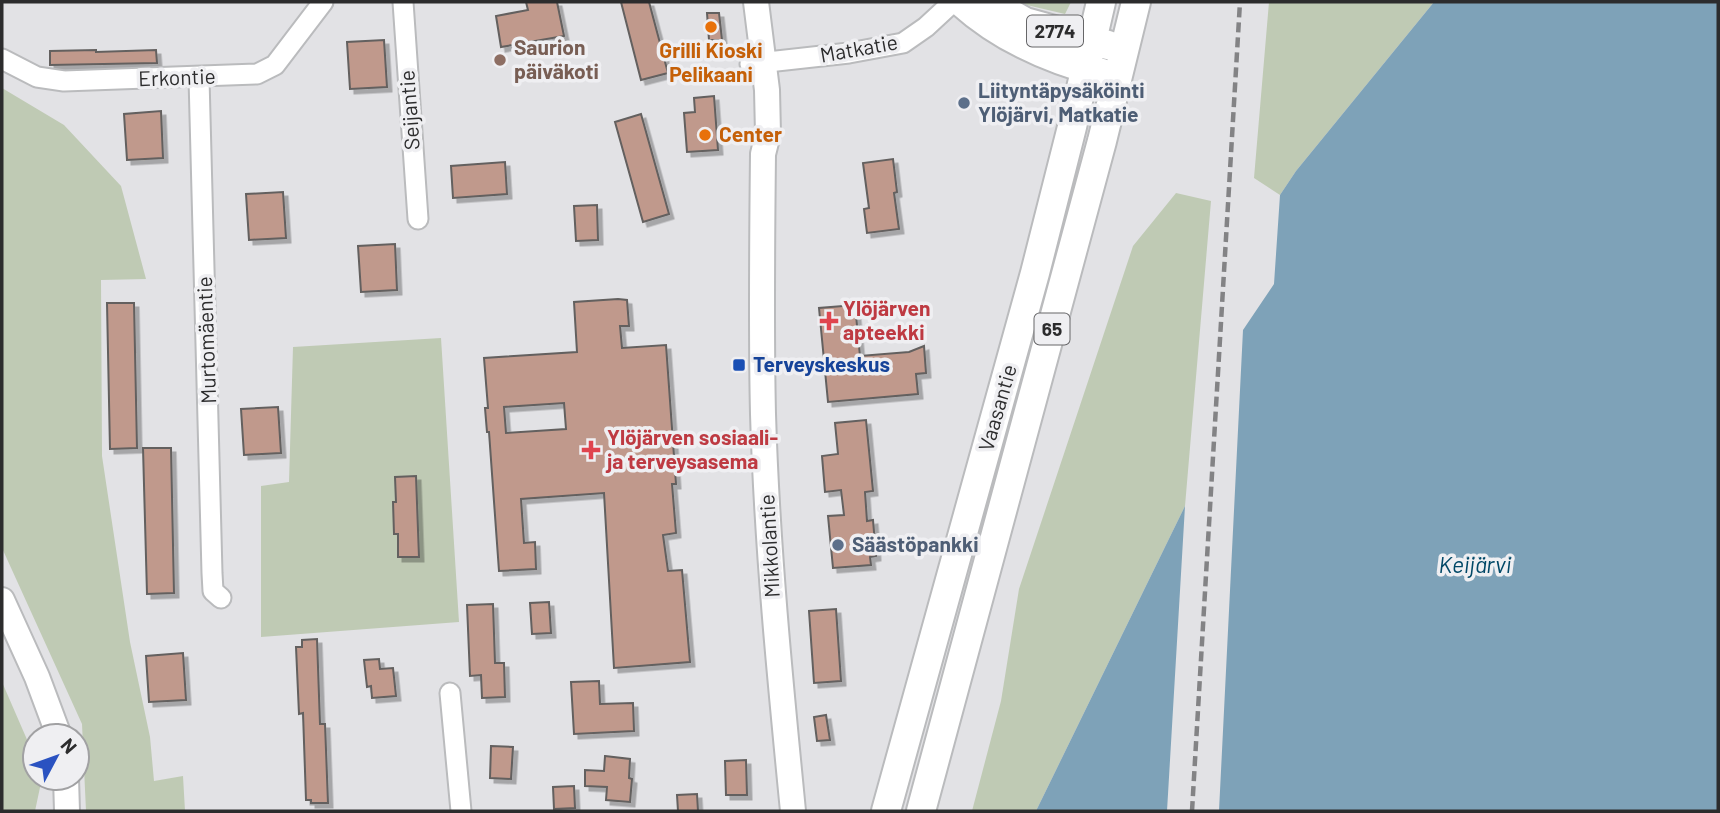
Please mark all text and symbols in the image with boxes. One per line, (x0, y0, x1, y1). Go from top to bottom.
road number: 2774 (1027, 16, 1083, 46)
marker: Grilli Kioski Pelikaani (703, 19, 719, 35)
street label: Matkatie (818, 28, 900, 67)
place label: Saurion päiväkoti (514, 34, 599, 83)
place label: Grilli Kioski Pelikaani (659, 37, 763, 86)
marker: Saurion päiväkoti (492, 52, 508, 68)
street label: Erkontie (138, 63, 216, 90)
street label: Seijantie (393, 69, 424, 151)
place label: Liityntäpysäköinti Ylöjärvi, Matkatie (978, 77, 1145, 126)
marker: Liityntäpysäköinti Ylöjärvi, Matkatie (956, 95, 972, 111)
place label: Center (719, 121, 782, 146)
marker: Center (697, 127, 713, 143)
street label: Murtomäentie (191, 276, 220, 404)
place label: Ylöjärven apteekki (843, 295, 931, 344)
marker: Ylöjärven apteekki (821, 313, 837, 329)
road number: 65 (1034, 314, 1070, 344)
place label: Terveyskeskus (753, 351, 890, 376)
marker: Terveyskeskus (731, 357, 747, 373)
street label: Vaasantie (972, 361, 1021, 454)
place label: Ylöjärven sosiaali- ja terveysasema (605, 424, 778, 473)
marker: Ylöjärven sosiaali- ja terveysasema (581, 440, 601, 460)
street label: Mikkolantie (753, 494, 784, 598)
place label: Säästöpankki (852, 531, 979, 556)
marker: Säästöpankki (830, 537, 846, 553)
water label: Keijärvi (1439, 550, 1512, 578)
north arrow (21, 722, 91, 792)
text: N (56, 733, 82, 758)

